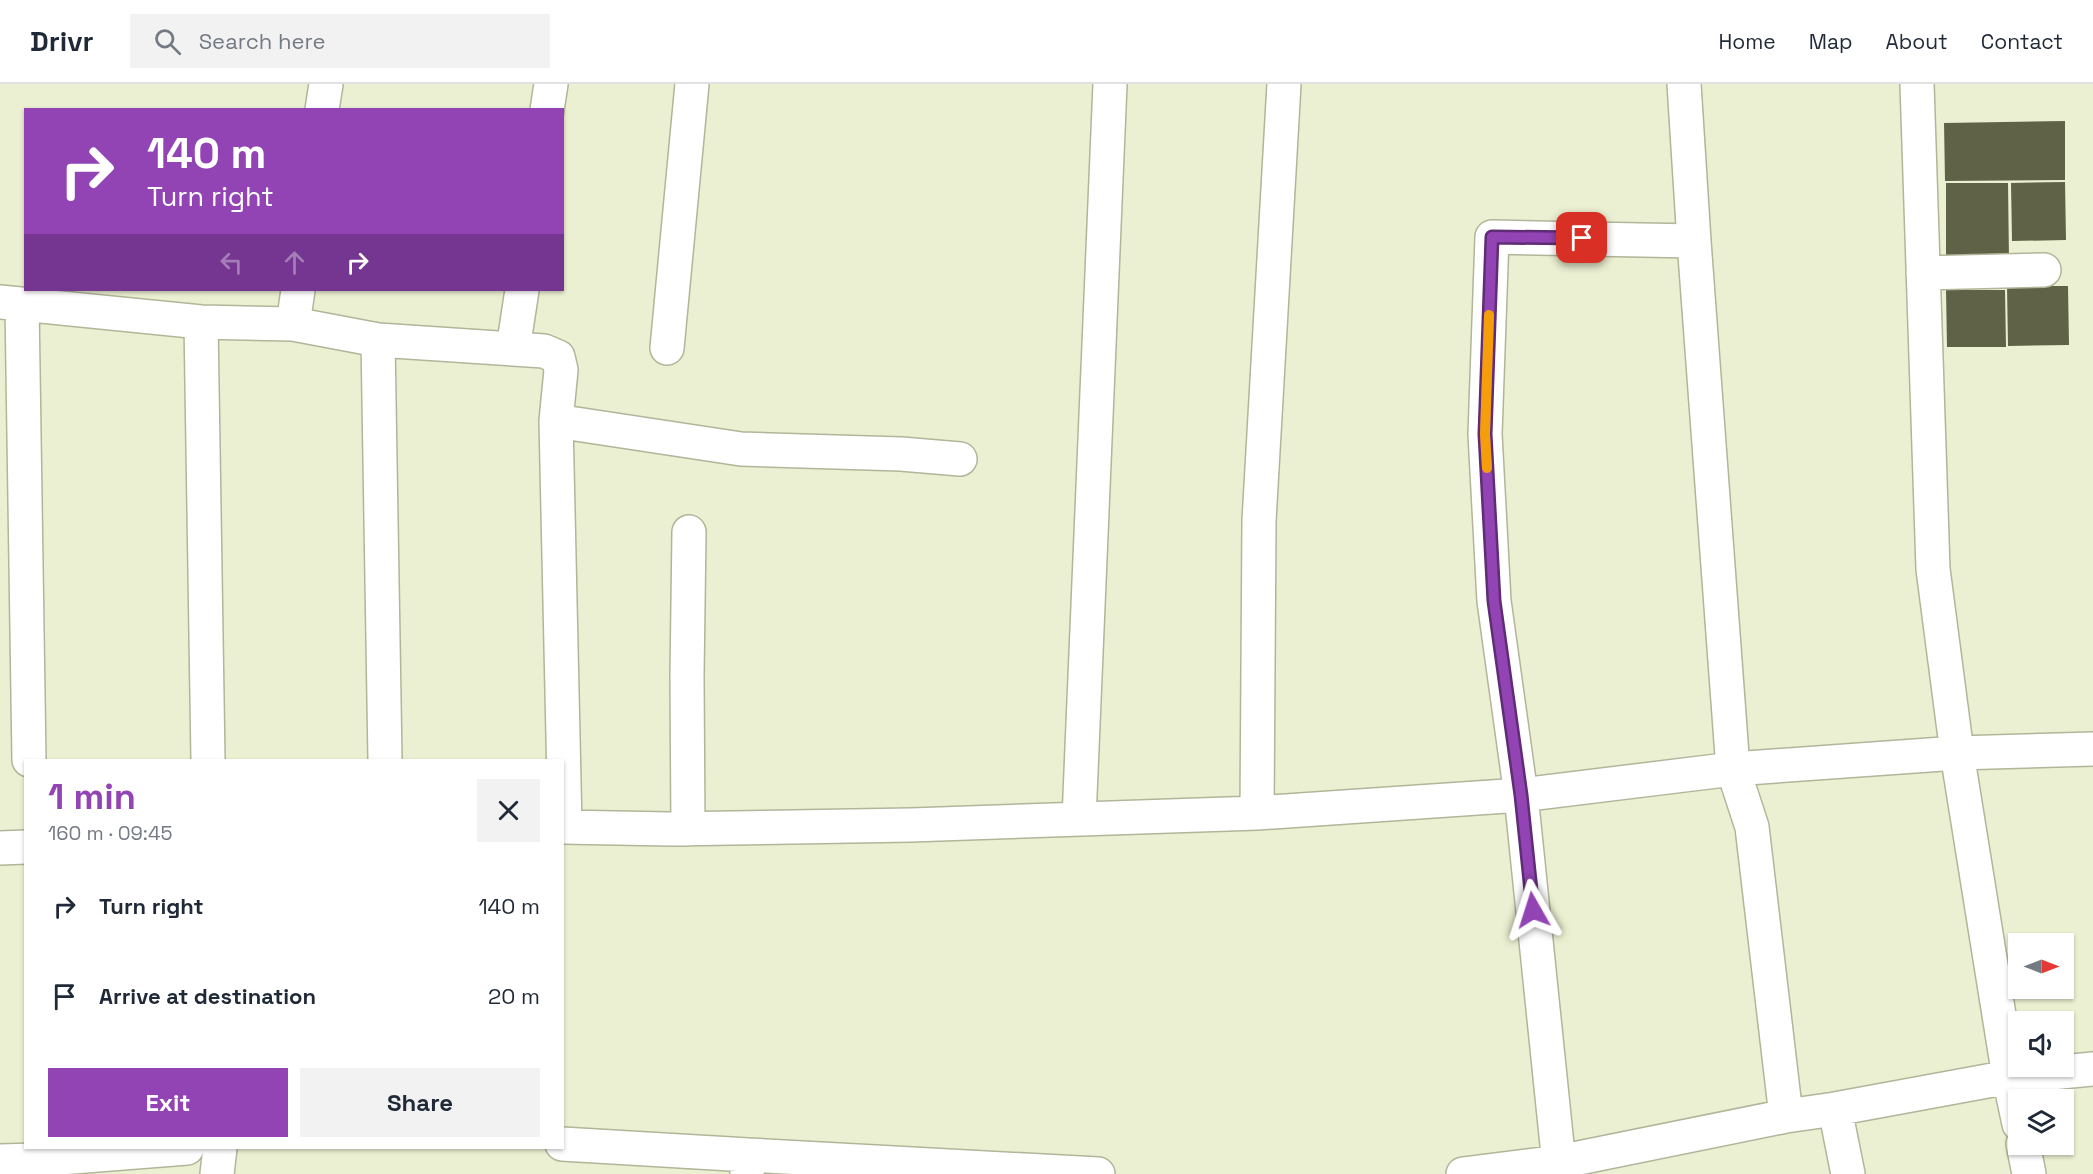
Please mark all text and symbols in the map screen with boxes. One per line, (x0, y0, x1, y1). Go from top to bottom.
search box (130, 14, 550, 68)
text: Drivr (30, 23, 94, 59)
icon: search (151, 25, 184, 58)
text: Search here (199, 27, 325, 55)
text: Home (1718, 28, 1776, 55)
text: Map (1809, 28, 1853, 55)
text: About (1886, 28, 1948, 55)
text: Contact (1981, 28, 2063, 55)
text: 140 m (147, 127, 266, 180)
icon: right (48, 132, 126, 210)
text: Turn right (147, 179, 274, 214)
pin (1556, 212, 1607, 263)
icon: arrive (1565, 221, 1598, 254)
icon: left (215, 246, 248, 279)
icon: ahead (278, 246, 311, 279)
icon: right (341, 246, 374, 279)
text: 1 min (48, 774, 136, 820)
button: close (477, 779, 540, 842)
text: 160 m · 09:45 (48, 820, 172, 846)
position arrow (1501, 878, 1565, 942)
icon: right (48, 890, 81, 923)
text: Turn right (99, 892, 204, 920)
text: 140 m (478, 892, 540, 920)
north arrow (2008, 933, 2074, 999)
map controls (2008, 933, 2074, 1155)
icon: arrive (48, 980, 81, 1013)
text: Arrive at destination (99, 982, 316, 1010)
text: 20 m (488, 982, 540, 1010)
button: sound (2008, 1011, 2074, 1077)
button: Exit (48, 1068, 288, 1137)
button: Share (300, 1068, 540, 1137)
button: layers (2008, 1089, 2074, 1155)

